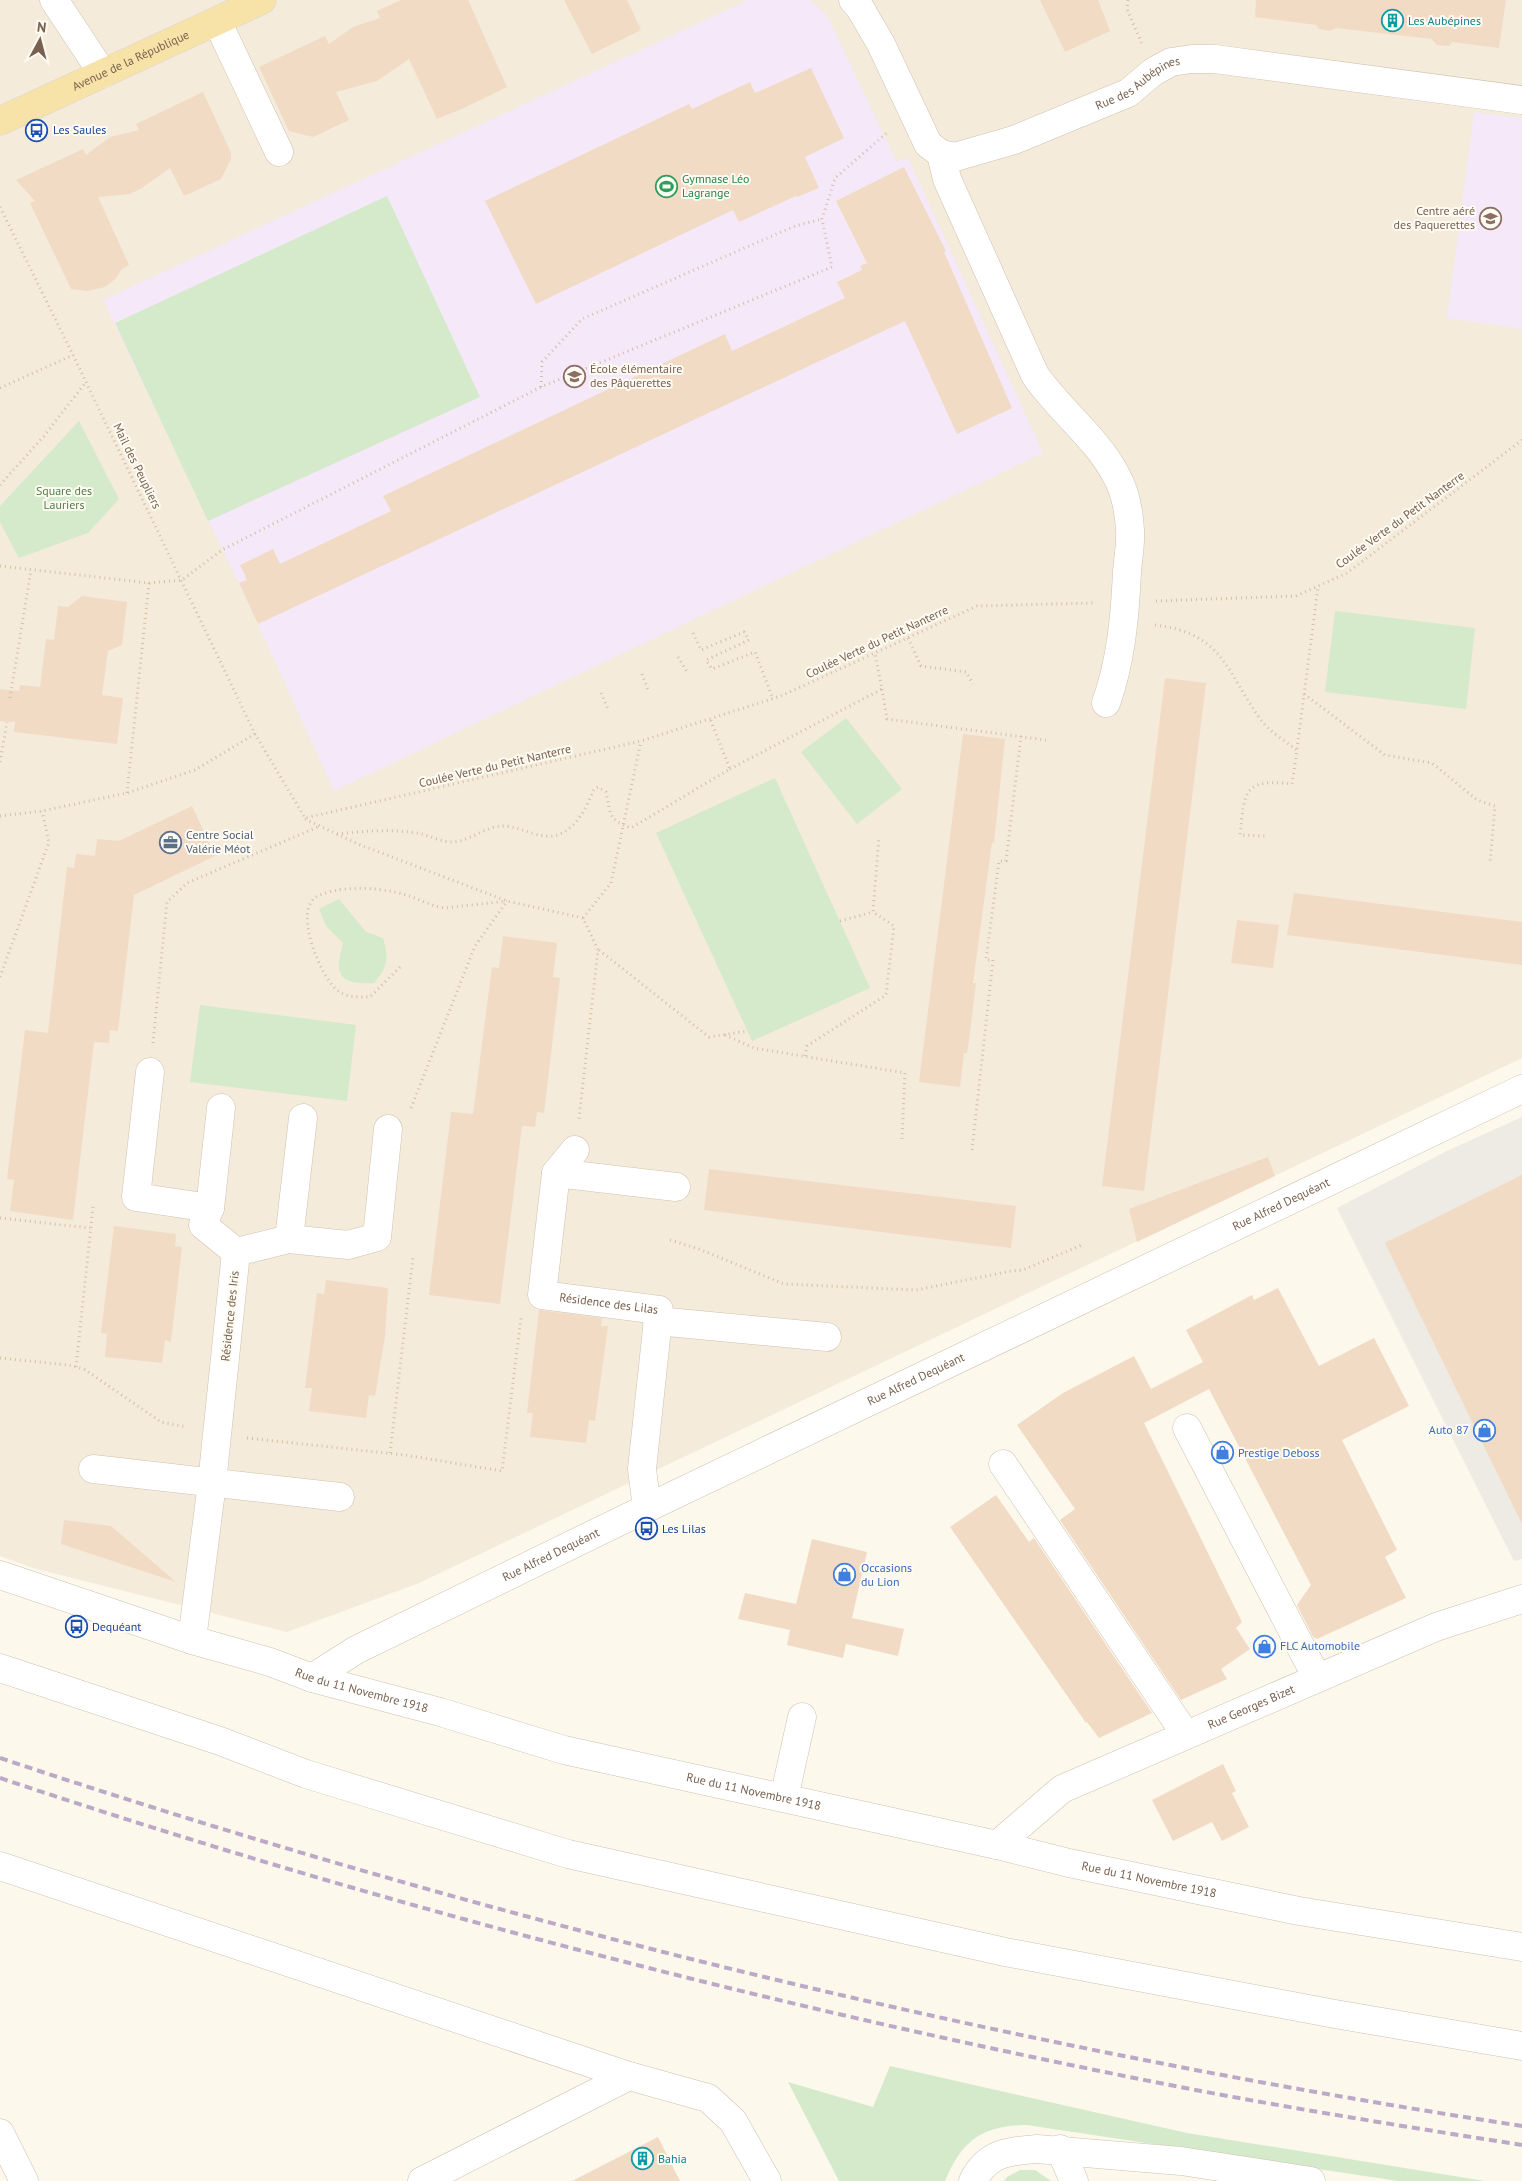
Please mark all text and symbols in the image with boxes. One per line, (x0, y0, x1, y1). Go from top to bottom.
building icon: Les Aubépines (1380, 9, 1404, 33)
place label: Les Aubépines (1408, 13, 1481, 28)
north arrow (15, 15, 65, 65)
text: N (36, 18, 47, 37)
street label: Avenue de la République (70, 27, 191, 94)
street label: Rue des Aubépines (1093, 53, 1181, 113)
bus stop icon: Les Saules (25, 118, 49, 142)
place label: Les Saules (53, 122, 106, 137)
place label: Gymnase Léo Lagrange (682, 171, 749, 200)
sports icon: Gymnase Léo Lagrange (654, 174, 678, 198)
place label: Centre aéré des Paquerettes (1394, 203, 1475, 232)
school or university icon: Centre aéré des Paquerettes (1479, 206, 1503, 230)
place label: École élémentaire des Pâquerettes (590, 361, 682, 390)
school or university icon: École élémentaire des Pâquerettes (562, 364, 586, 388)
street label: Mail des Peupliers (110, 420, 165, 511)
street label: Coulée Verte du Petit Nanterre (1332, 468, 1467, 571)
park label: Square des Lauriers (36, 483, 92, 512)
street label: Coulée Verte du Petit Nanterre (803, 602, 950, 681)
street label: Coulée Verte du Petit Nanterre (417, 741, 572, 790)
place label: Centre Social Valérie Méot (185, 827, 254, 856)
office icon: Centre Social Valérie Méot (158, 830, 182, 854)
street label: Rue Alfred Dequéant (1230, 1174, 1332, 1234)
street label: Résidence des Iris (217, 1270, 242, 1362)
street label: Résidence des Lilas (559, 1289, 659, 1317)
street label: Rue Alfred Dequéant (864, 1349, 967, 1409)
shop icon: Auto 87 (1473, 1418, 1497, 1442)
place label: Auto 87 (1429, 1422, 1469, 1437)
shop icon: Prestige Deboss (1210, 1441, 1234, 1465)
place label: Prestige Deboss (1238, 1445, 1320, 1460)
bus stop icon: Les Lilas (634, 1517, 658, 1541)
place label: Les Lilas (662, 1521, 706, 1536)
street label: Rue Alfred Dequéant (500, 1524, 602, 1584)
place label: Occasions du Lion (861, 1560, 912, 1589)
shop icon: Occasions du Lion (833, 1563, 857, 1587)
bus stop icon: Dequéant (64, 1615, 88, 1639)
place label: Dequéant (92, 1619, 141, 1634)
shop icon: FLC Automobile (1252, 1634, 1276, 1658)
place label: FLC Automobile (1280, 1638, 1360, 1653)
street label: Rue du 11 Novembre 1918 (293, 1664, 430, 1716)
street label: Rue Georges Bizet (1205, 1681, 1297, 1732)
street label: Rue du 11 Novembre 1918 (685, 1769, 822, 1813)
street label: Rue du 11 Novembre 1918 (1080, 1858, 1218, 1901)
building icon: Bahia (630, 2147, 654, 2171)
place label: Bahia (658, 2151, 687, 2166)

